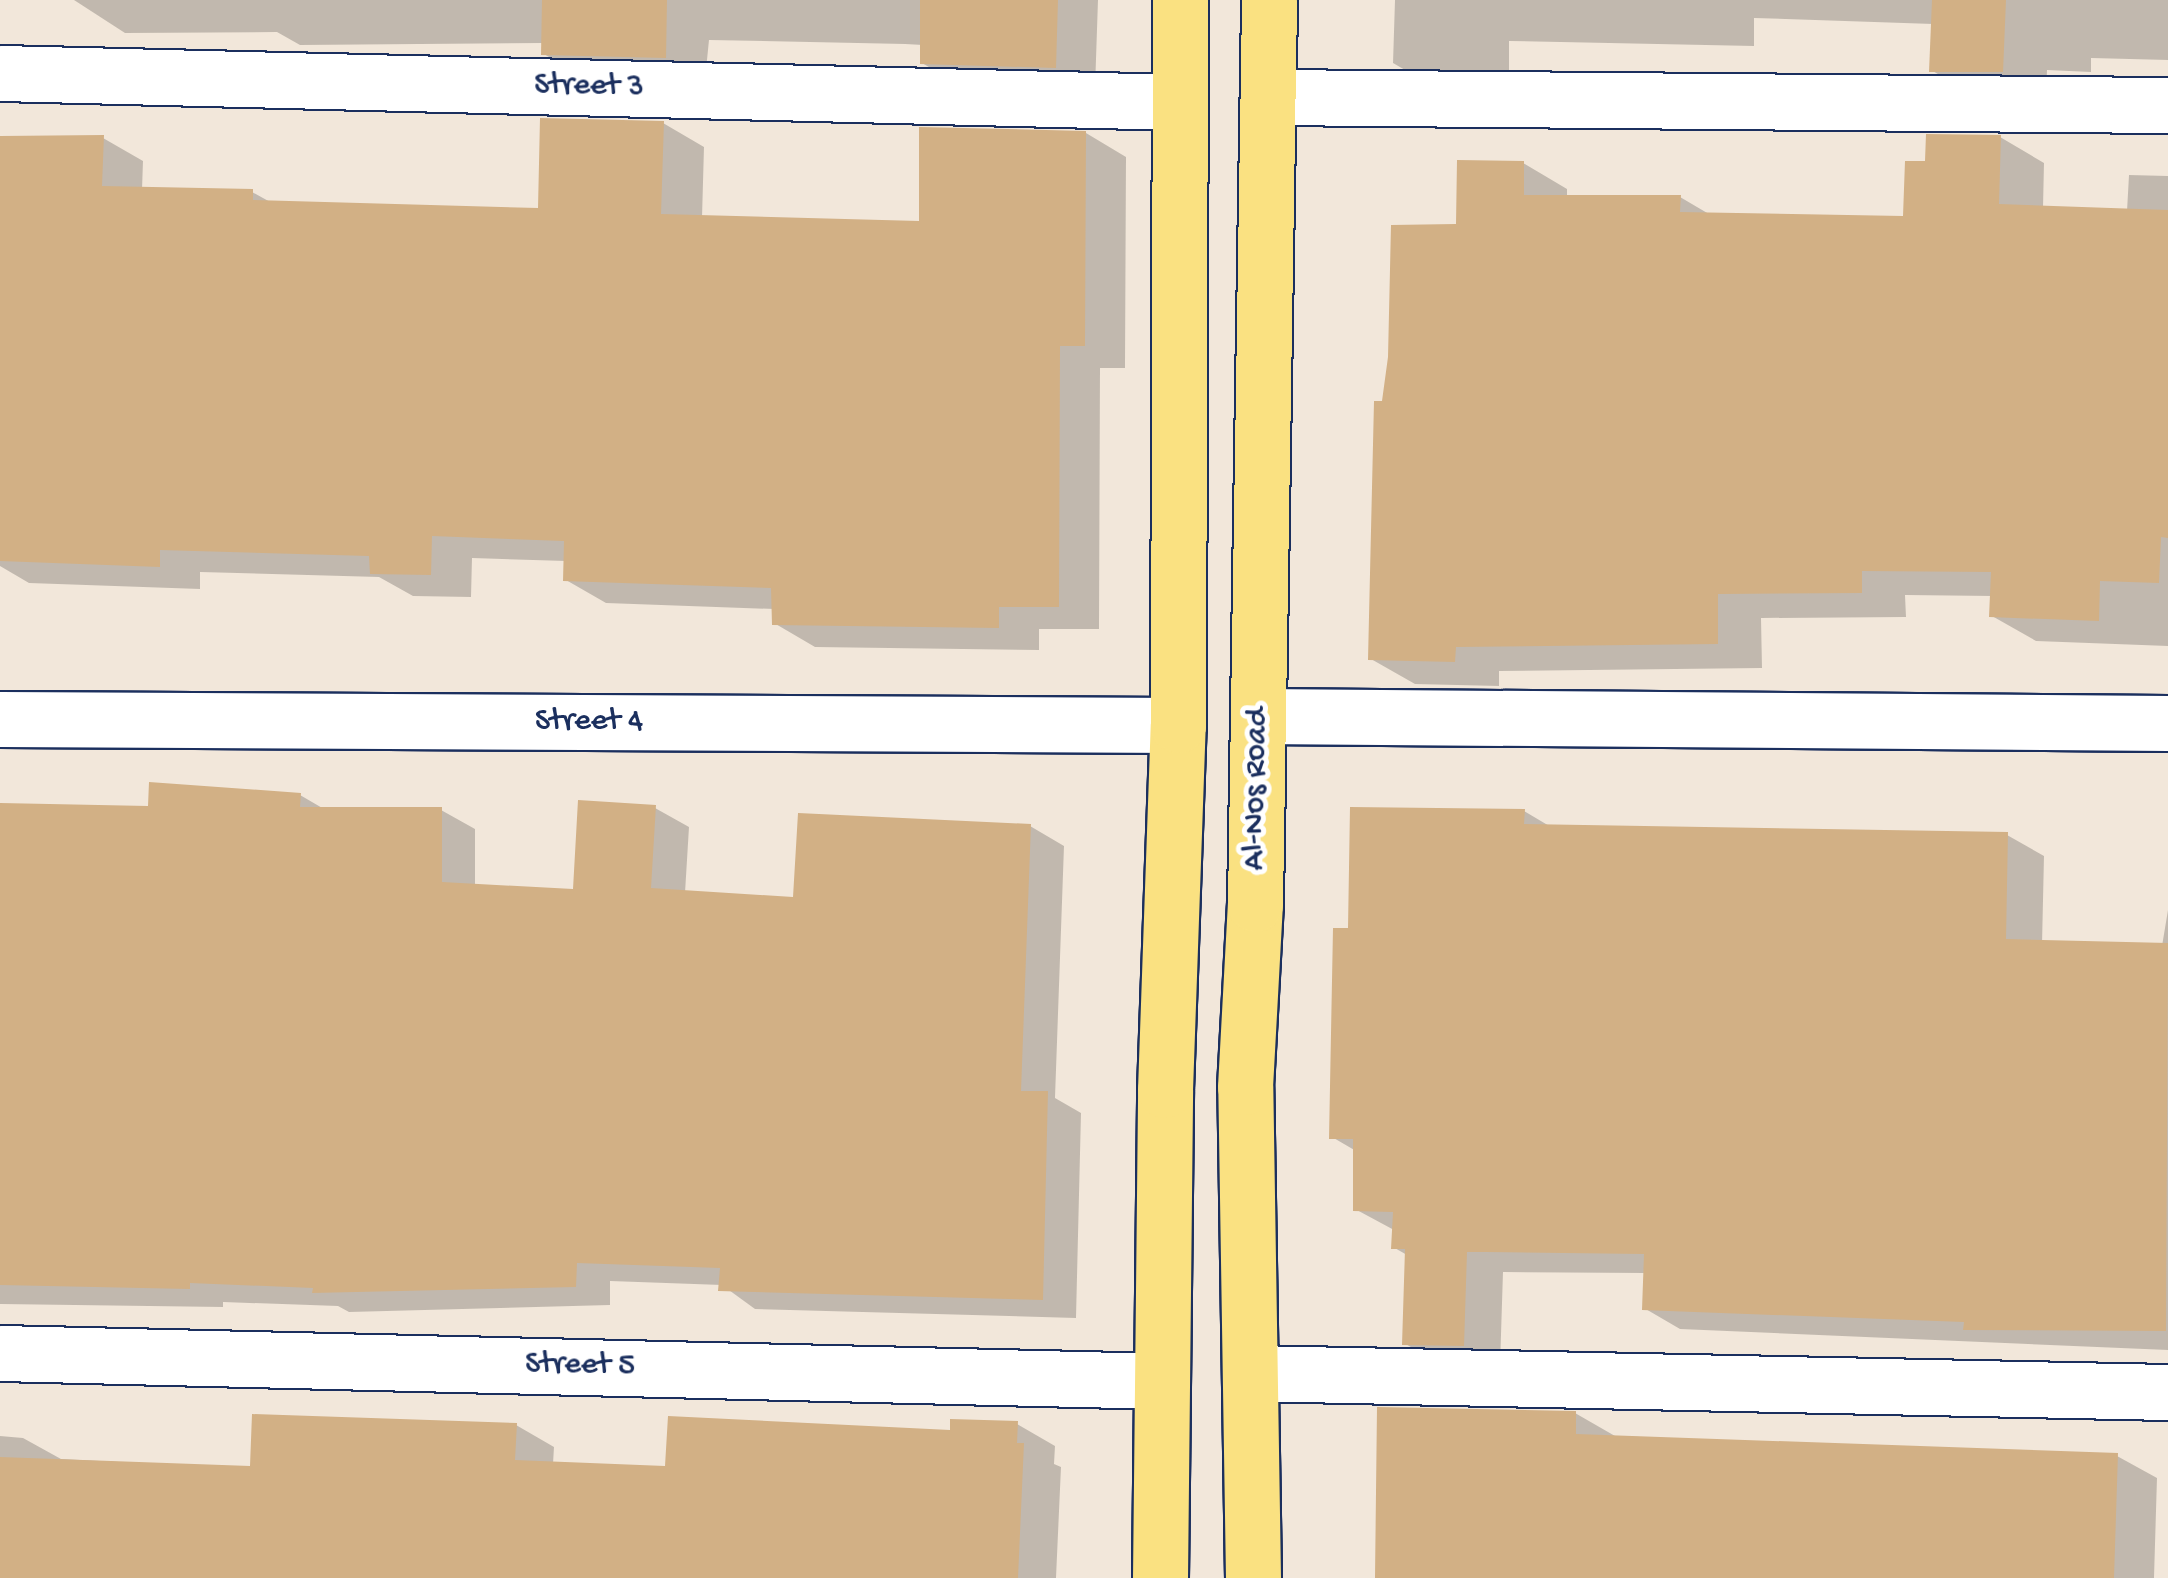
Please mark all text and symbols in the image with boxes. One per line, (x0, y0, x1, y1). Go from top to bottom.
street label: Street 3 (534, 67, 644, 107)
street label: Street 4 (535, 703, 643, 741)
street label: Al-Nos Road (1236, 707, 1278, 871)
street label: Street 5 (525, 1346, 635, 1386)

